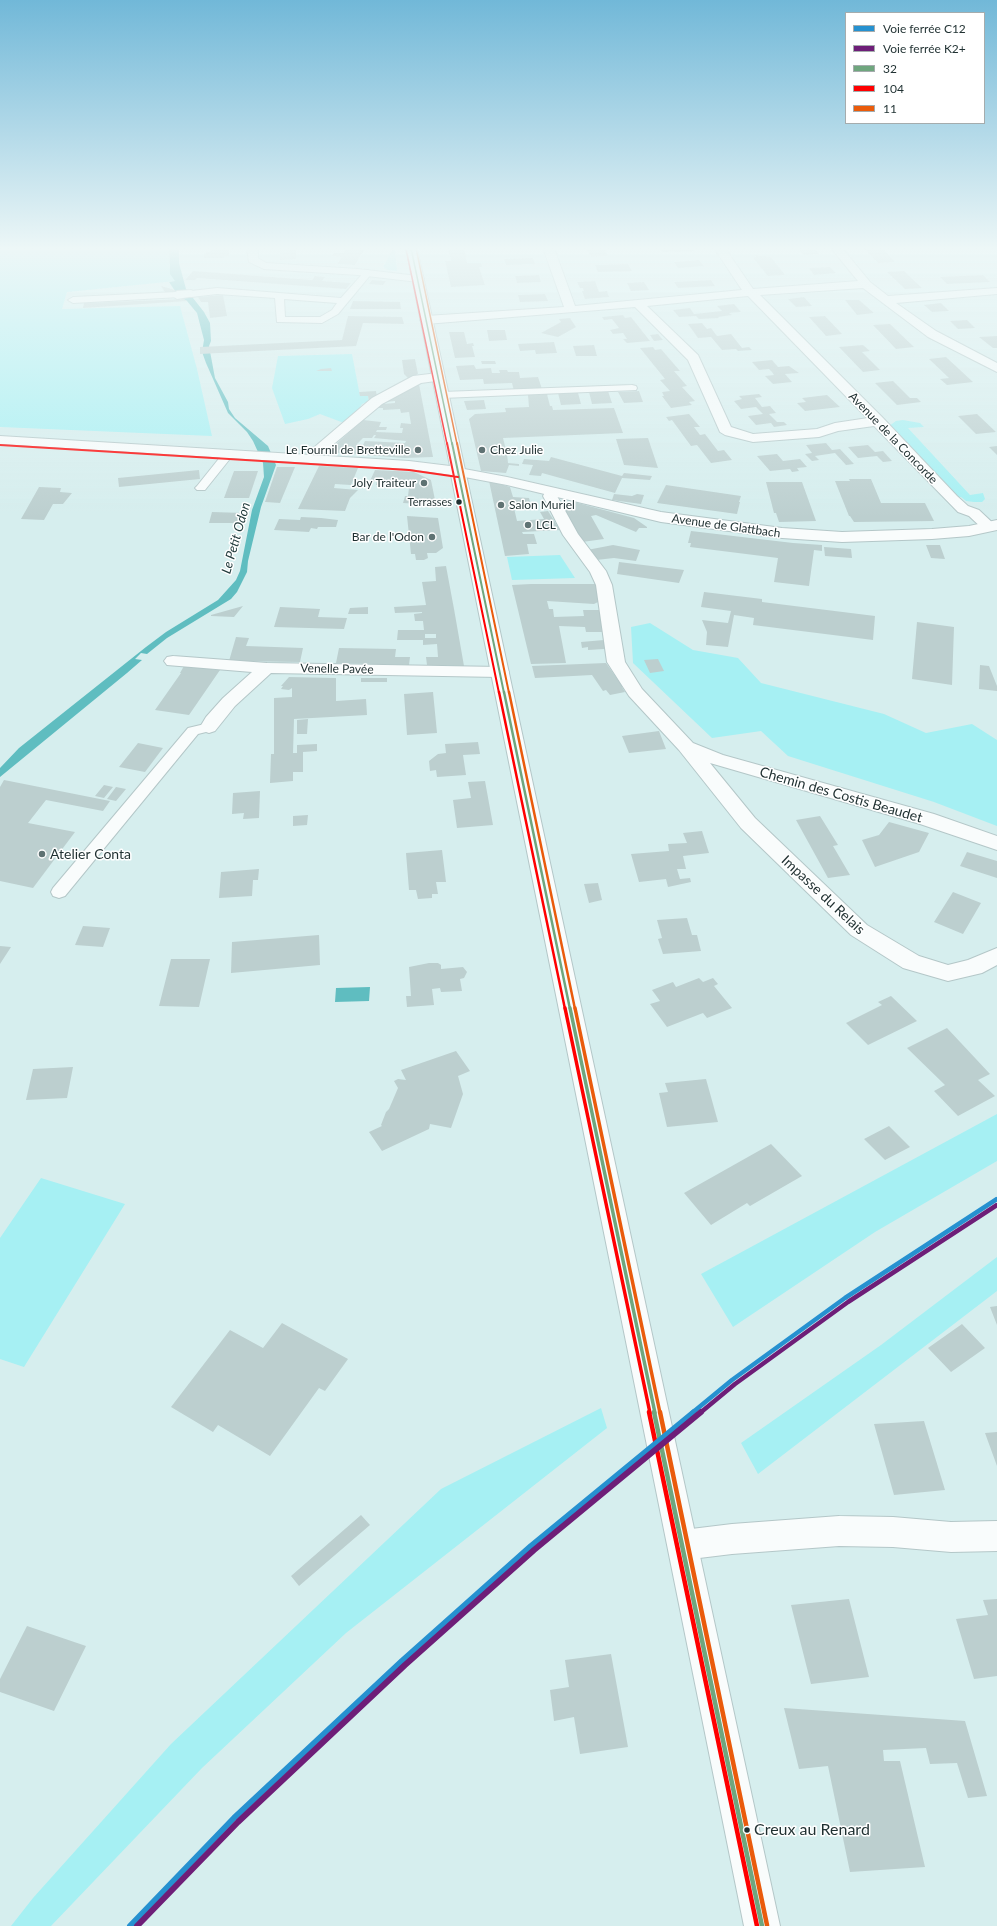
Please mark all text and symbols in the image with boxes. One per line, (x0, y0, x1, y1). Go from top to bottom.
legend (845, 12, 985, 124)
text: Voie ferrée C12 (883, 21, 966, 36)
text: Voie ferrée K2+ (883, 41, 966, 56)
text: 32 (883, 61, 897, 76)
text: 104 (883, 81, 904, 96)
text: 11 (883, 101, 897, 116)
street label: Avenue de la Concorde (846, 389, 940, 487)
place label: Le Fournil de Bretteville (286, 443, 410, 457)
place label: Chez Julie (490, 443, 543, 457)
marker: Le Fournil de Bretteville (413, 445, 423, 455)
marker: Chez Julie (477, 445, 487, 455)
place label: Joly Traiteur (352, 476, 416, 490)
marker: Joly Traiteur (419, 478, 429, 488)
place label: Terrasses (408, 495, 452, 509)
marker: Terrasses (454, 497, 464, 507)
place label: Salon Muriel (509, 498, 575, 512)
marker: Salon Muriel (496, 500, 506, 510)
water label: Le Petit Odon (218, 501, 254, 575)
street label: Avenue de Glattbach (671, 511, 781, 541)
place label: LCL (536, 518, 556, 532)
marker: LCL (523, 520, 533, 530)
place label: Bar de l'Odon (352, 530, 424, 544)
marker: Bar de l'Odon (427, 532, 437, 542)
street label: Venelle Pavée (300, 661, 374, 677)
street label: Chemin des Costis Beaudet (758, 764, 924, 826)
place label: Atelier Conta (50, 846, 131, 862)
marker: Atelier Conta (37, 849, 47, 859)
street label: Impasse du Relais (778, 852, 868, 938)
place label: Creux au Renard (754, 1820, 870, 1840)
marker: Creux au Renard (742, 1825, 752, 1835)

